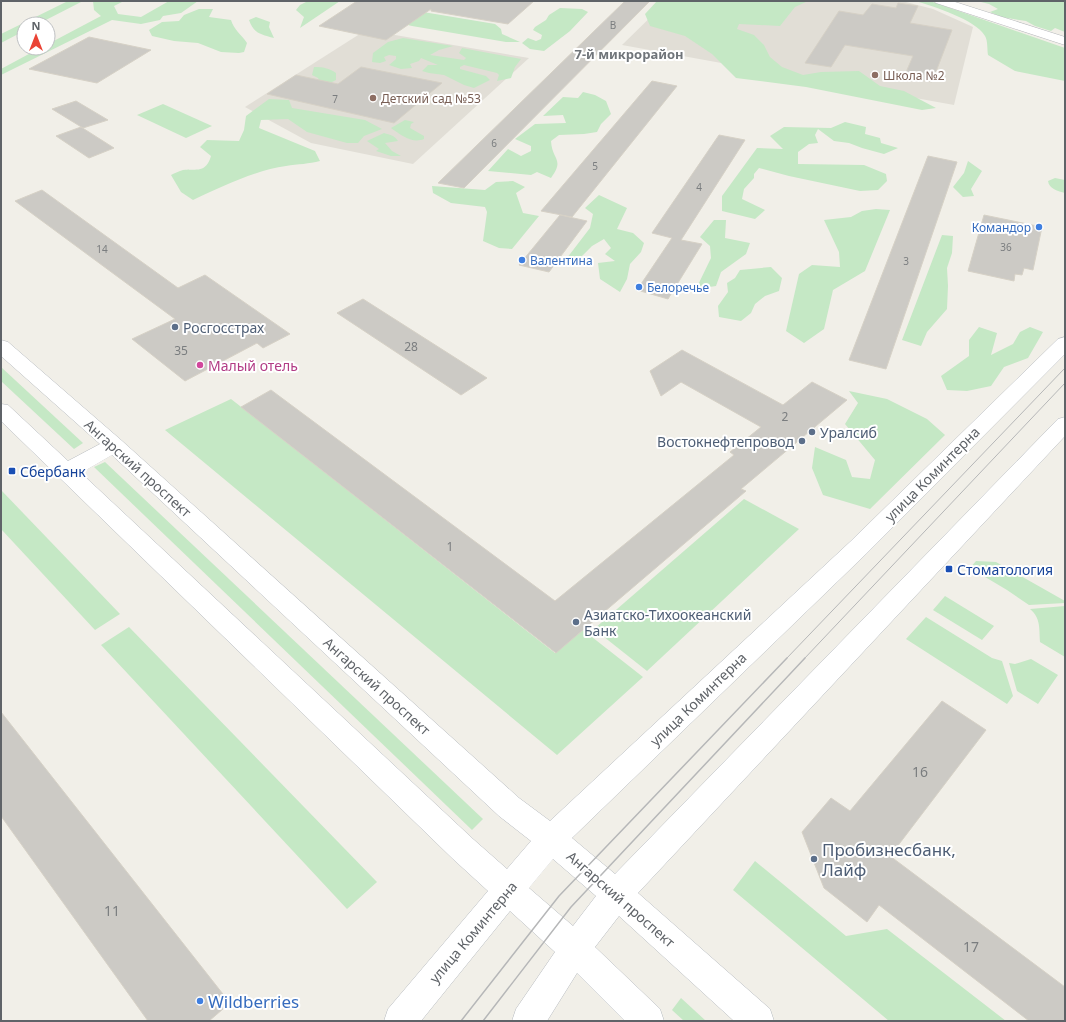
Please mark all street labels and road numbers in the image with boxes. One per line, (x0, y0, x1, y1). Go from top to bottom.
street label: Ангарский проспект (80, 415, 196, 521)
street label: улица Коминтерна (880, 422, 984, 526)
street label: Ангарский проспект (319, 633, 435, 739)
street label: улица Коминтерна (646, 648, 750, 750)
street label: Ангарский проспект (563, 847, 680, 952)
street label: улица Коминтерна (425, 877, 521, 987)

